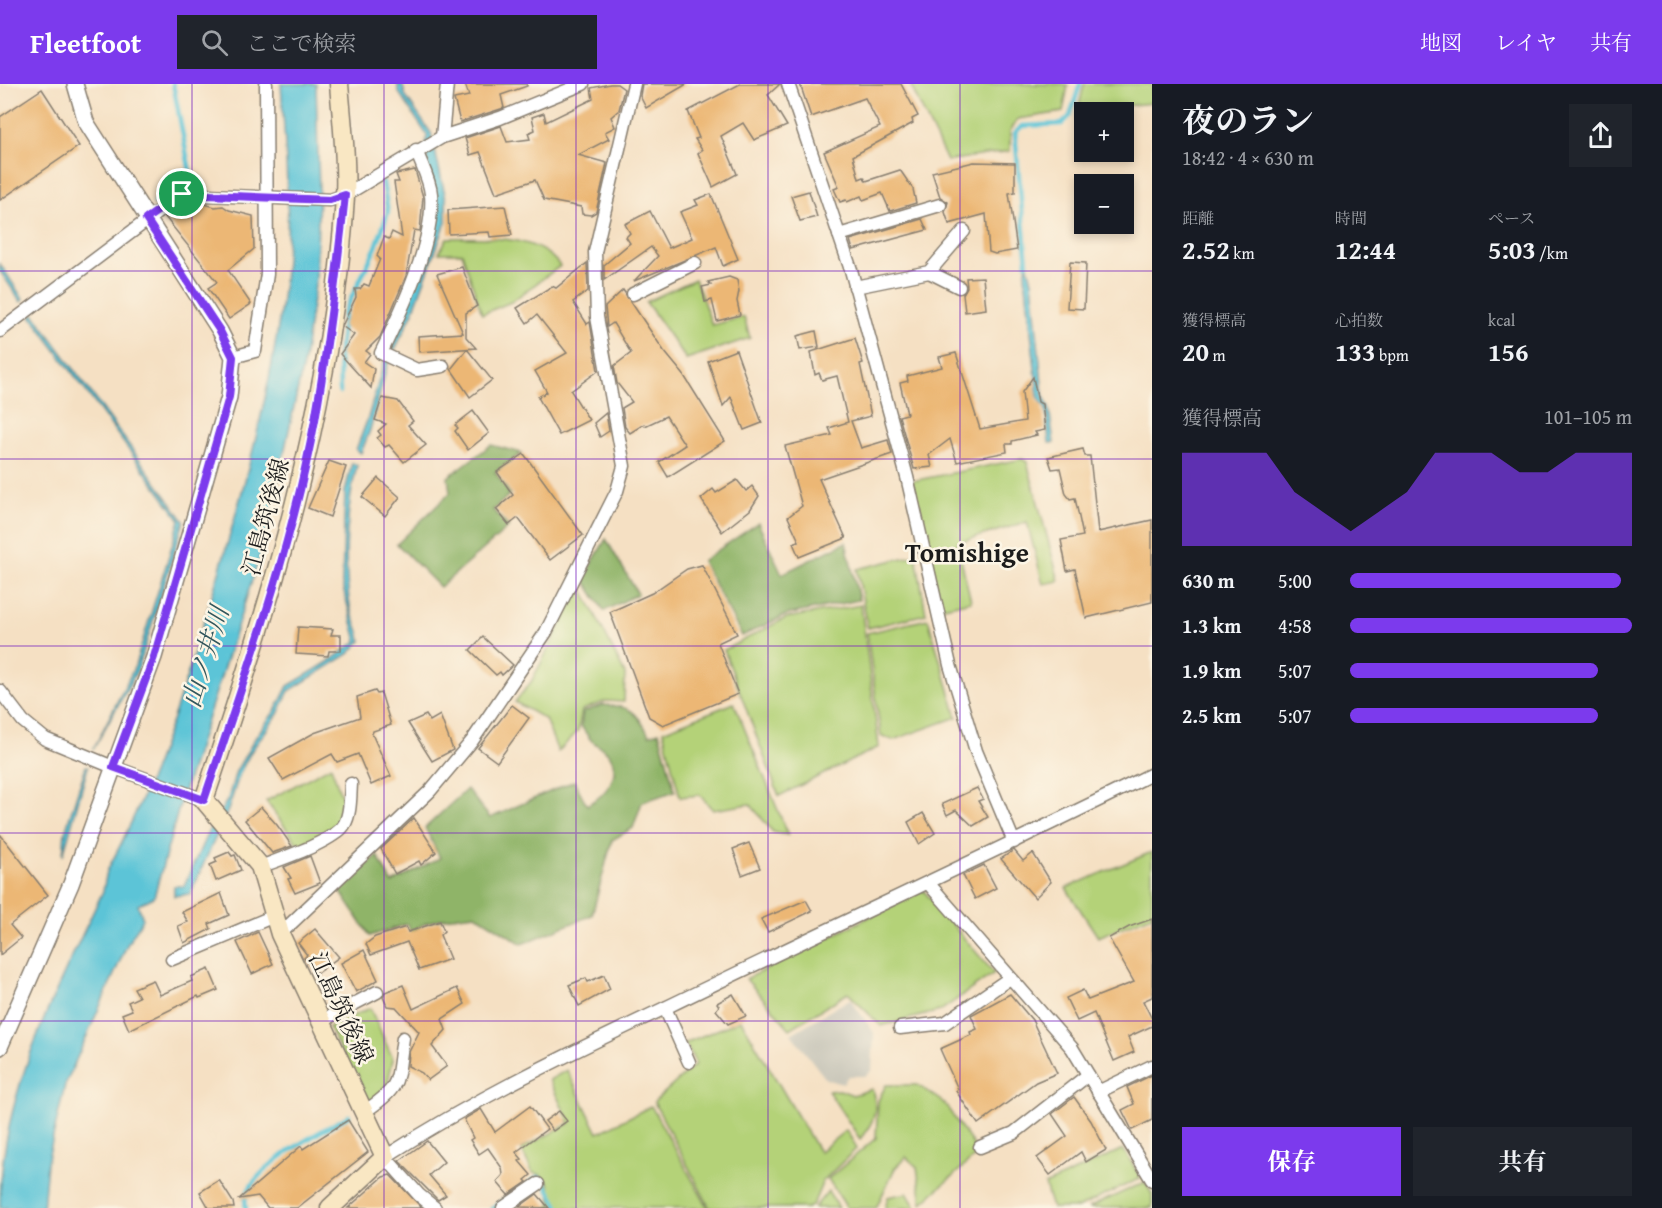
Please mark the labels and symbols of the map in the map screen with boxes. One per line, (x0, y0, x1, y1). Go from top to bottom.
pin (156, 168, 207, 219)
street label: 江島筑後線 (233, 454, 298, 579)
district label: Tomishige (905, 532, 1029, 572)
water label: 山ノ井川 (171, 599, 239, 712)
street label: 江島筑後線 (300, 946, 383, 1070)

